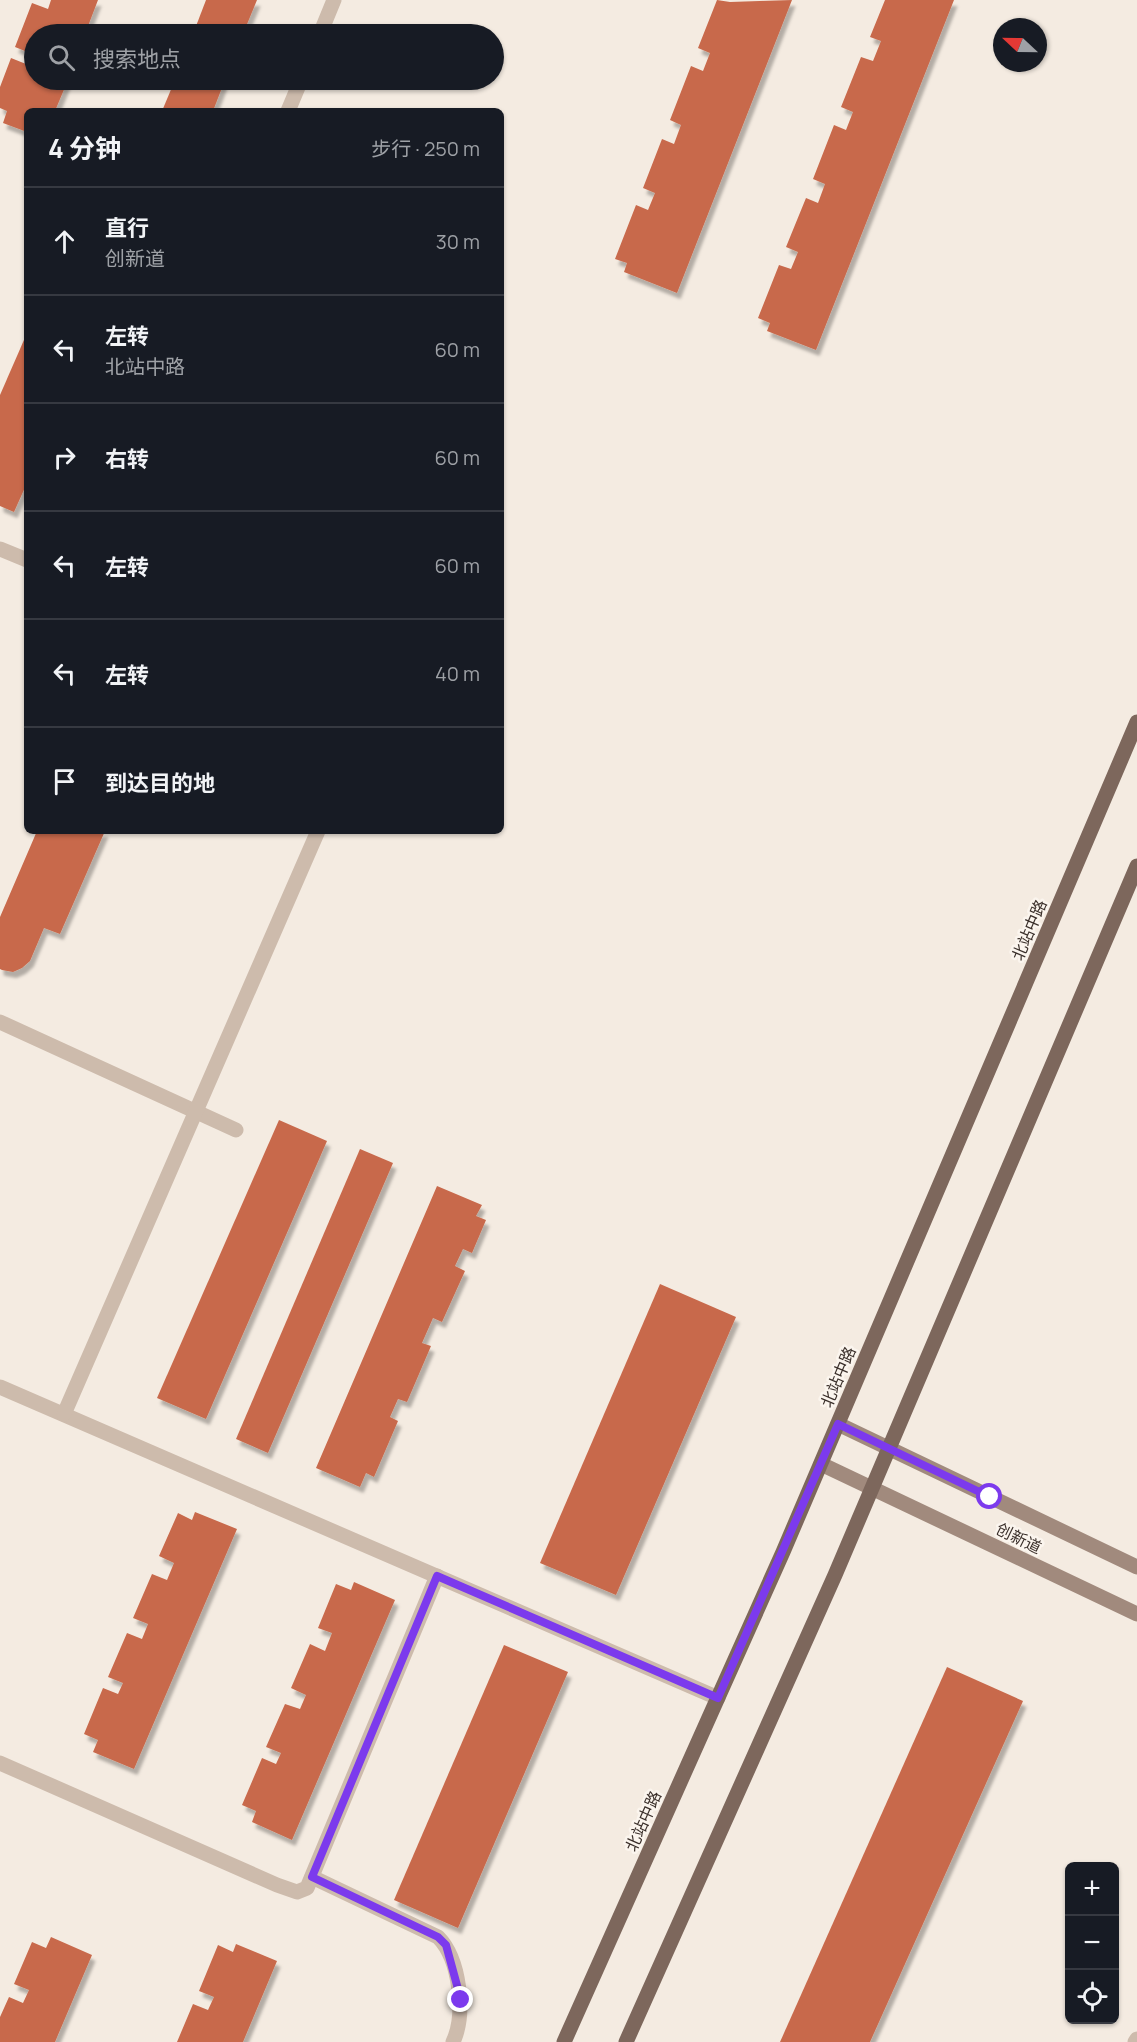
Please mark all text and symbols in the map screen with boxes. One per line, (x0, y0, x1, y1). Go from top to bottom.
north arrow (993, 18, 1047, 72)
search box (24, 24, 504, 90)
icon: search (45, 41, 78, 74)
text: 搜索地点 (93, 44, 181, 74)
text: 4 分钟 (48, 130, 121, 166)
text: 步行 · 250 m (371, 135, 480, 162)
text: 直行 (105, 213, 149, 243)
icon: ahead (48, 225, 81, 258)
text: 30 m (436, 228, 480, 255)
text: 创新道 (105, 245, 165, 272)
text: 左转 (105, 321, 149, 351)
icon: left (48, 333, 81, 366)
text: 60 m (434, 336, 480, 363)
text: 北站中路 (105, 353, 185, 380)
icon: right (48, 441, 81, 474)
text: 右转 (105, 444, 149, 474)
text: 60 m (434, 444, 480, 471)
icon: left (48, 549, 81, 582)
text: 左转 (105, 552, 149, 582)
text: 60 m (434, 552, 480, 579)
icon: left (48, 657, 81, 690)
text: 左转 (105, 660, 149, 690)
text: 40 m (435, 660, 480, 687)
icon: arrive (48, 765, 81, 798)
text: 到达目的地 (105, 768, 215, 798)
street label: 北站中路 (1006, 896, 1052, 964)
street label: 北站中路 (815, 1343, 861, 1411)
route start (976, 1483, 1002, 1509)
street label: 创新道 (993, 1518, 1045, 1558)
street label: 北站中路 (620, 1787, 666, 1855)
map controls (1065, 1862, 1119, 2024)
button: + (1065, 1862, 1119, 1916)
button: − (1065, 1916, 1119, 1970)
button: locate (1065, 1970, 1119, 2024)
route end (447, 1986, 473, 2012)

